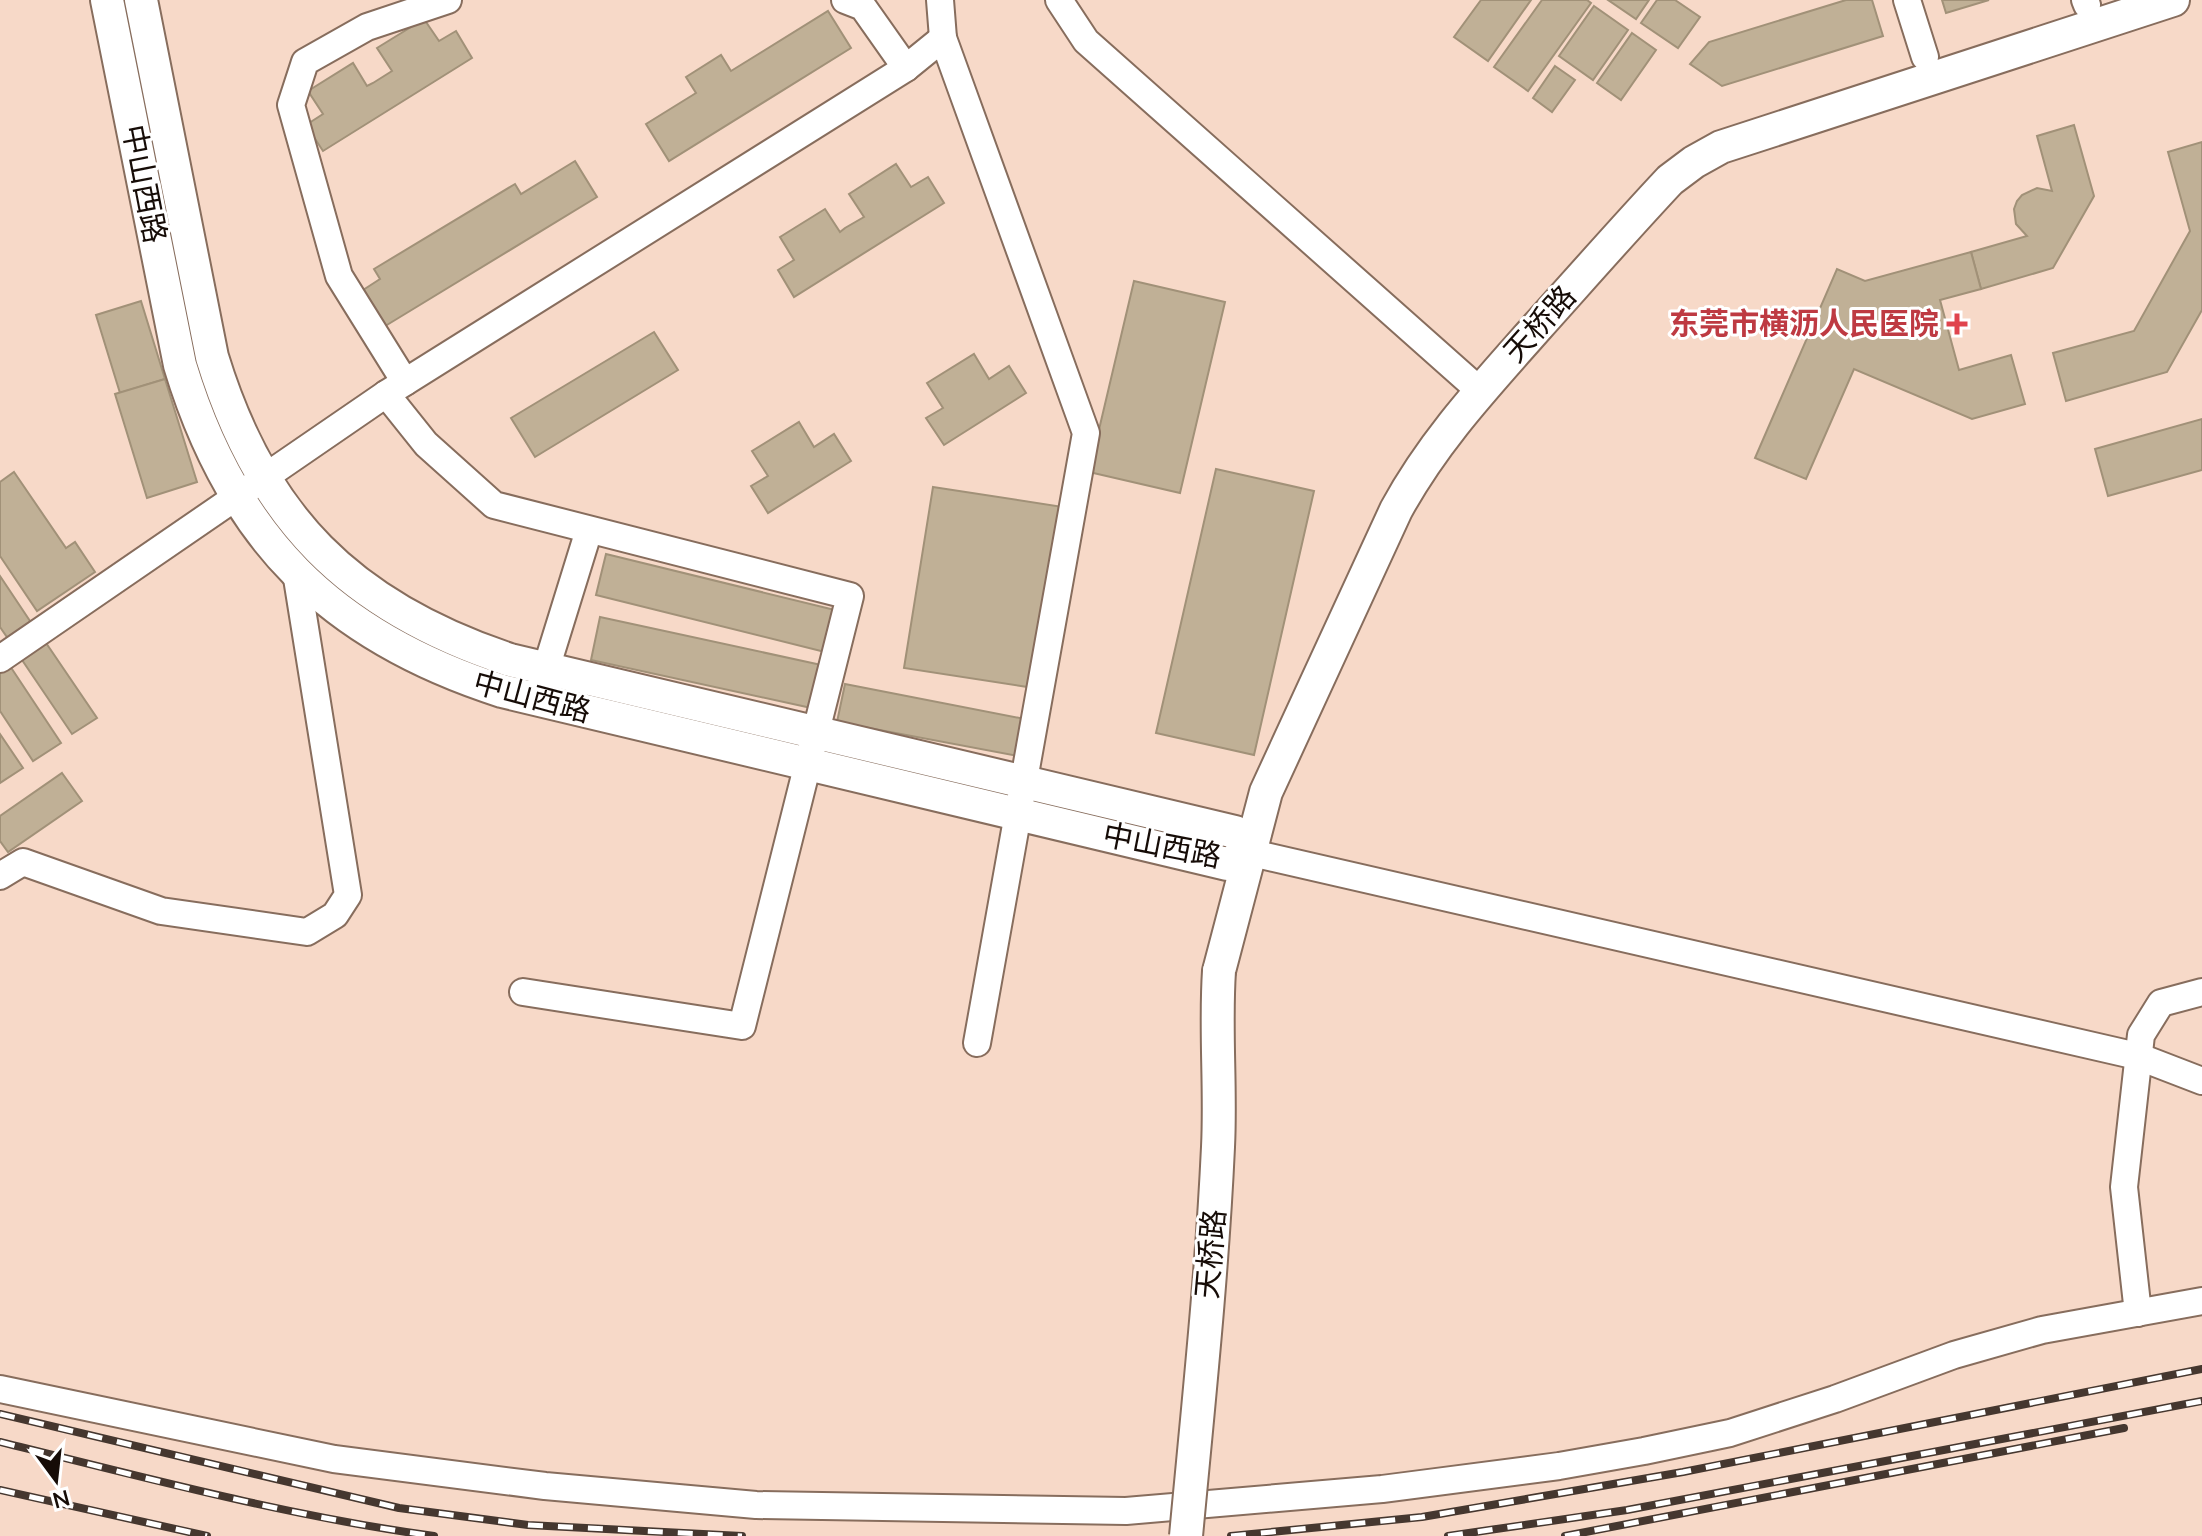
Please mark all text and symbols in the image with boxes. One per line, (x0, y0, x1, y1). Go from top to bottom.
street label: 中山西路 (115, 121, 175, 246)
street label: 天桥路 (1495, 277, 1583, 369)
place label: 东莞市横沥人民医院 (1669, 304, 1939, 342)
marker: 东莞市横沥人民医院 (1946, 313, 1968, 335)
street label: 中山西路 (469, 662, 595, 730)
street label: 中山西路 (1100, 815, 1225, 875)
street label: 天桥路 (1187, 1207, 1233, 1300)
north arrow (16, 1440, 96, 1520)
text: N (50, 1484, 73, 1515)

